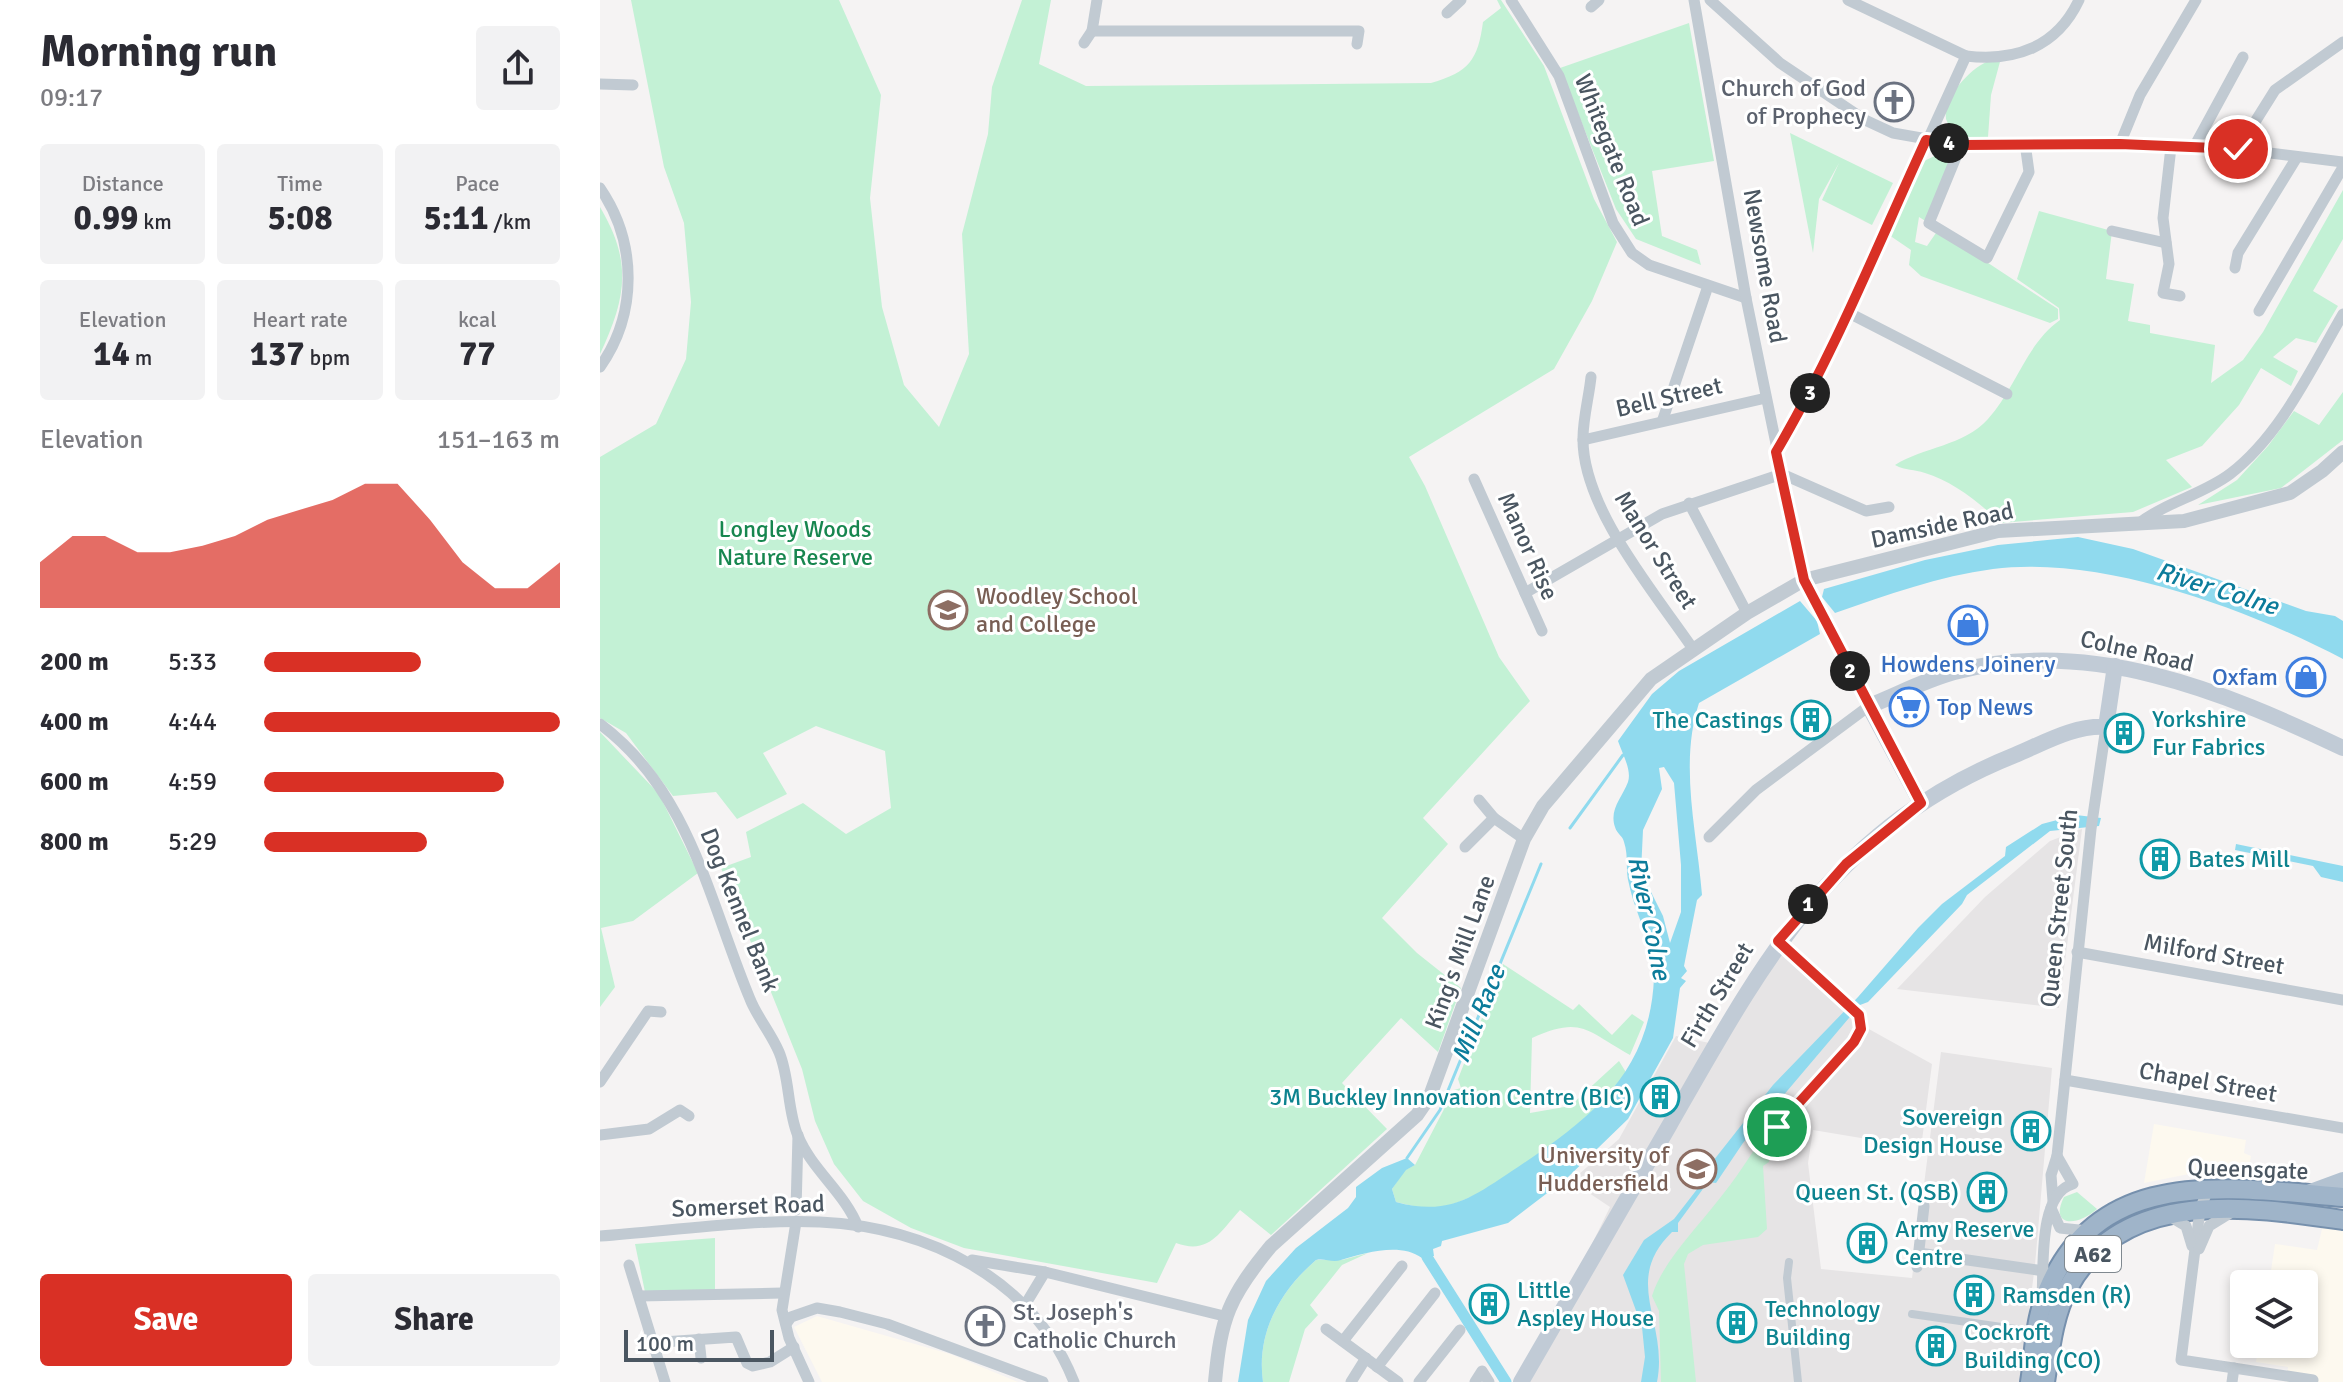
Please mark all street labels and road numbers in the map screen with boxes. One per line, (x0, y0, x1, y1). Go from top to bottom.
street label: Whitegate Road (1568, 70, 1656, 230)
street label: Newsome Road (1737, 187, 1793, 345)
street label: Bell Street (1613, 370, 1725, 424)
street label: Manor Street (1608, 485, 1704, 615)
street label: Manor Rise (1491, 488, 1565, 604)
street label: Damside Road (1868, 495, 2016, 555)
street label: Colne Road (2077, 623, 2197, 679)
street label: Queen Street South (2034, 807, 2084, 1009)
street label: Dog Kennel Bank (693, 824, 787, 996)
street label: King's Mill Lane (1418, 871, 1502, 1033)
street label: Milford Street (2141, 927, 2287, 981)
street label: Firth Street (1674, 937, 1760, 1053)
street label: Chapel Street (2137, 1055, 2279, 1109)
street label: Queensgate (2187, 1152, 2309, 1186)
street label: Somerset Road (671, 1188, 825, 1224)
road number: A62 (2065, 1236, 2121, 1272)

